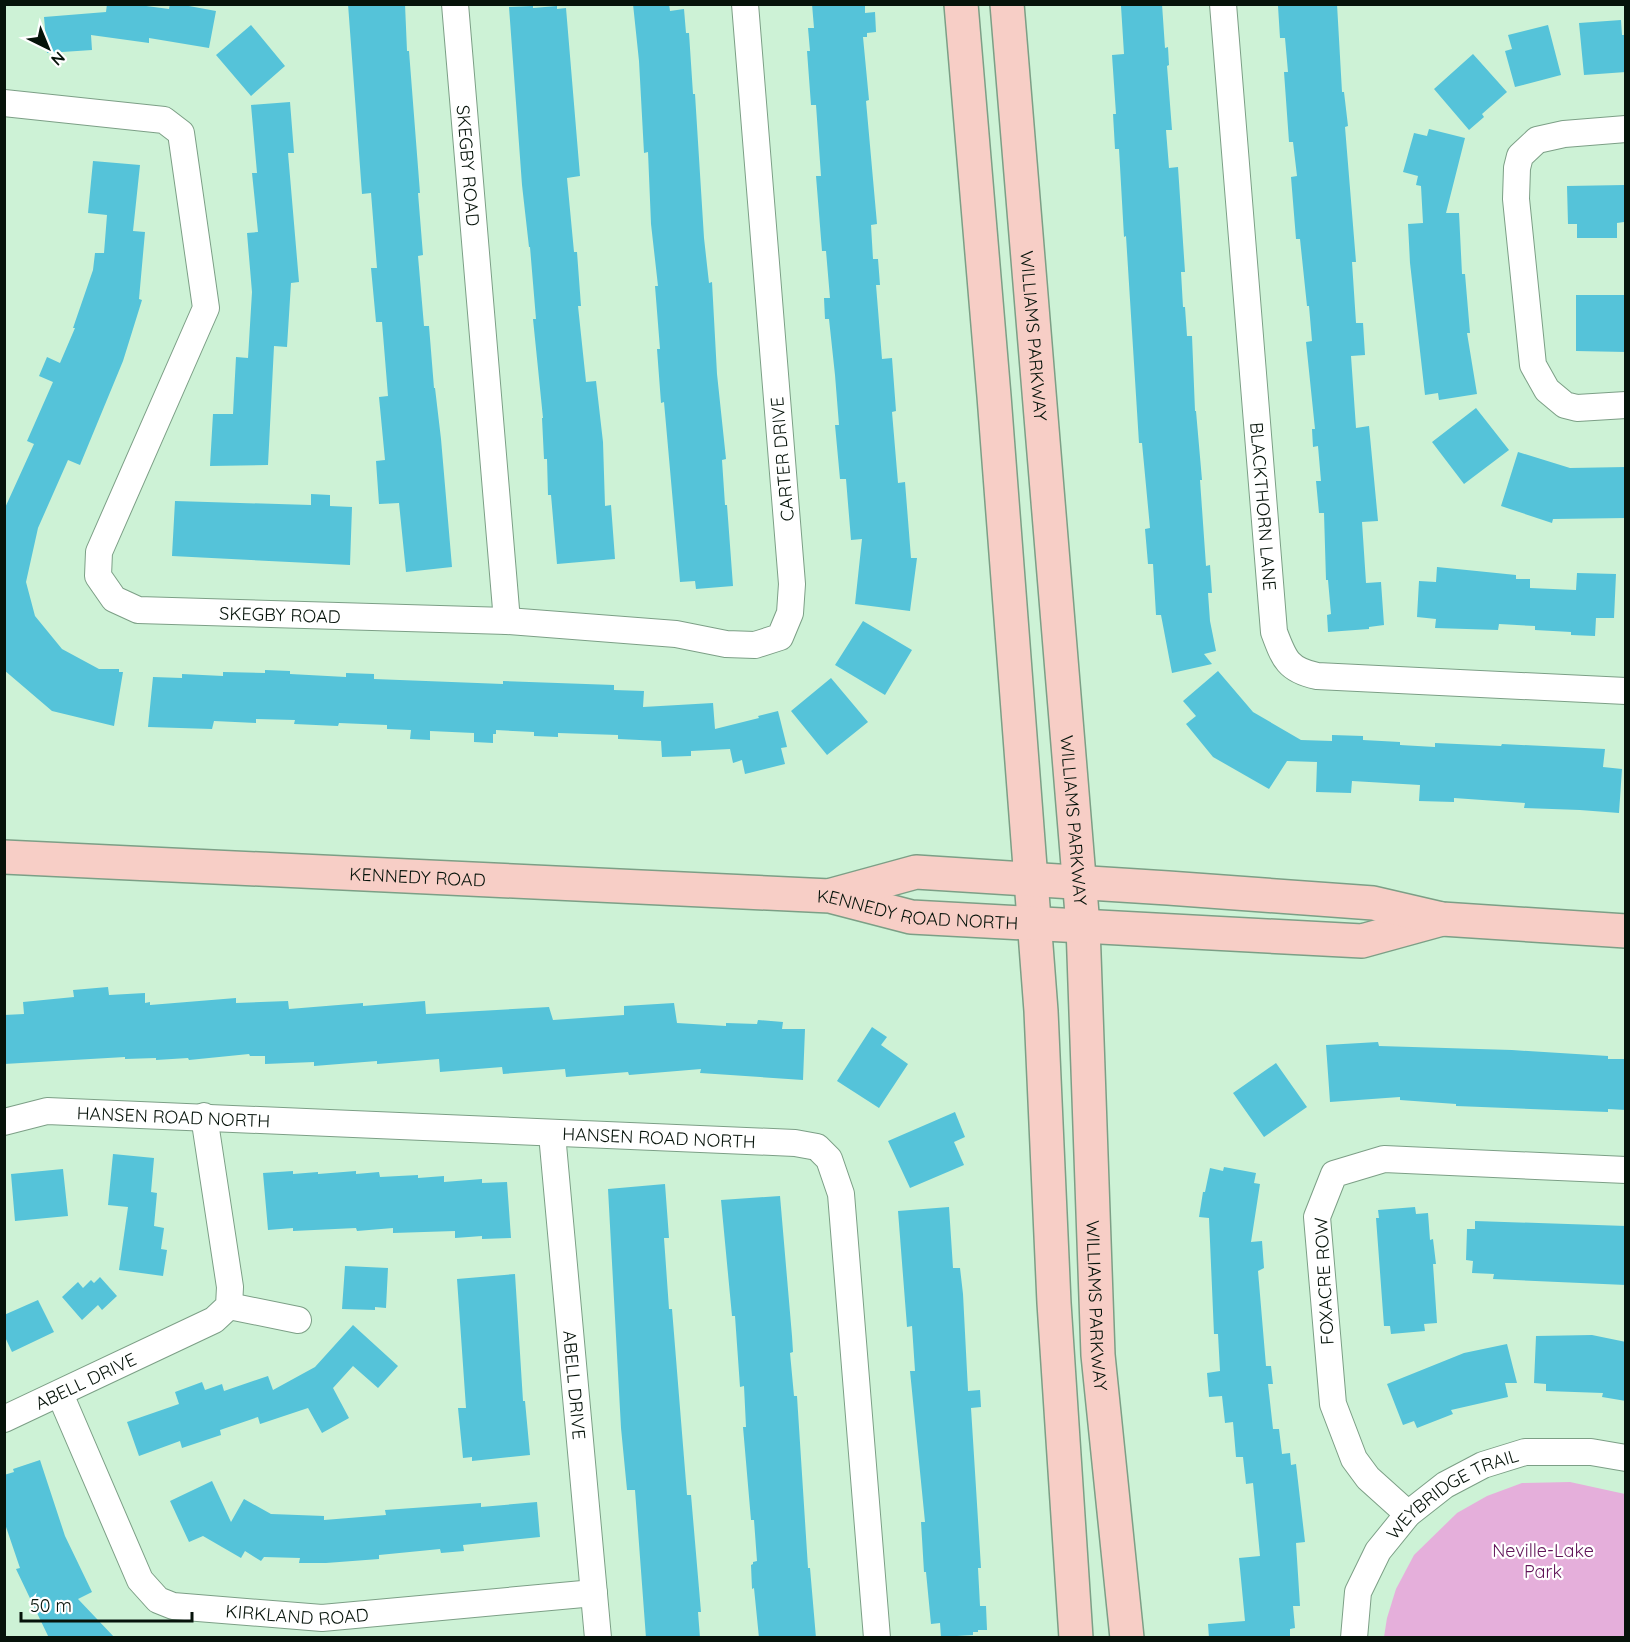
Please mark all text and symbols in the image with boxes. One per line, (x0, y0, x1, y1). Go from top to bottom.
north arrow (18, 18, 78, 78)
text: N (47, 48, 69, 70)
street label: SKEGBY ROAD (452, 104, 485, 227)
street label: WILLIAMS PARKWAY (1016, 250, 1053, 422)
street label: CARTER DRIVE (765, 396, 799, 522)
street label: BLACKTHORN LANE (1245, 421, 1282, 592)
street label: SKEGBY ROAD (219, 601, 341, 628)
street label: WILLIAMS PARKWAY (1056, 734, 1093, 906)
street label: KENNEDY ROAD (349, 862, 486, 891)
street label: KENNEDY ROAD NORTH (817, 884, 1019, 934)
street label: HANSEN ROAD NORTH (76, 1101, 271, 1132)
street label: HANSEN ROAD NORTH (562, 1122, 756, 1153)
street label: FOXACRE ROW (1309, 1217, 1339, 1345)
street label: WILLIAMS PARKWAY (1082, 1220, 1113, 1392)
street label: ABELL DRIVE (558, 1329, 591, 1440)
street label: ABELL DRIVE (31, 1347, 140, 1414)
street label: WEYBRIDGE TRAIL (1381, 1443, 1521, 1544)
park label: Neville-Lake Park (1492, 1539, 1594, 1583)
scale bar (21, 1585, 192, 1623)
text: 50 m (30, 1594, 72, 1617)
street label: KIRKLAND ROAD (225, 1599, 370, 1630)

